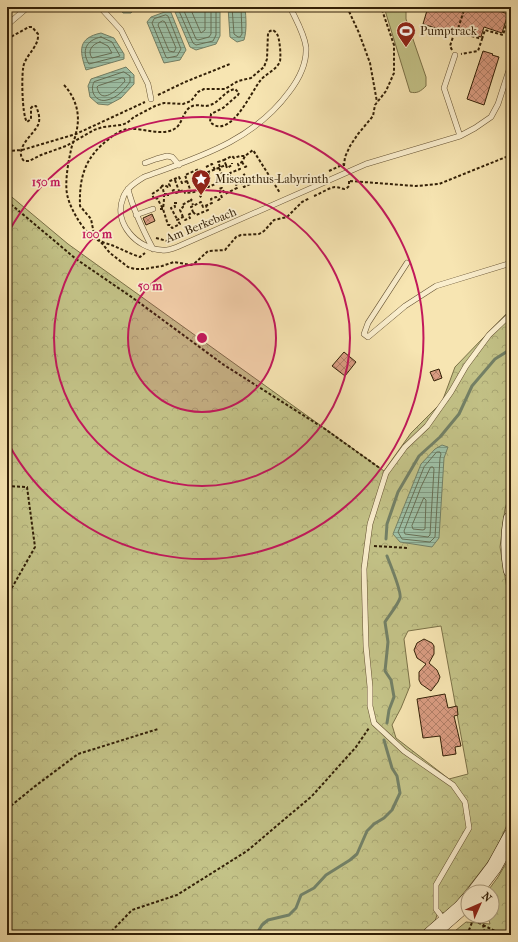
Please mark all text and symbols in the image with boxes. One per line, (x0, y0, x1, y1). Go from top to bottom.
sports icon: Pumptrack (395, 20, 417, 48)
place label: Pumptrack (420, 24, 478, 38)
place icon: Miscanthus-Labyrinth (190, 168, 212, 196)
place label: Miscanthus-Labyrinth (215, 172, 329, 186)
text: 150 m (32, 175, 61, 189)
street label: Am Berkebach (163, 204, 239, 246)
text: 100 m (82, 227, 113, 241)
text: 50 m (138, 279, 163, 293)
centre of rings (195, 331, 209, 345)
north arrow (460, 884, 500, 924)
text: N (479, 890, 495, 905)

